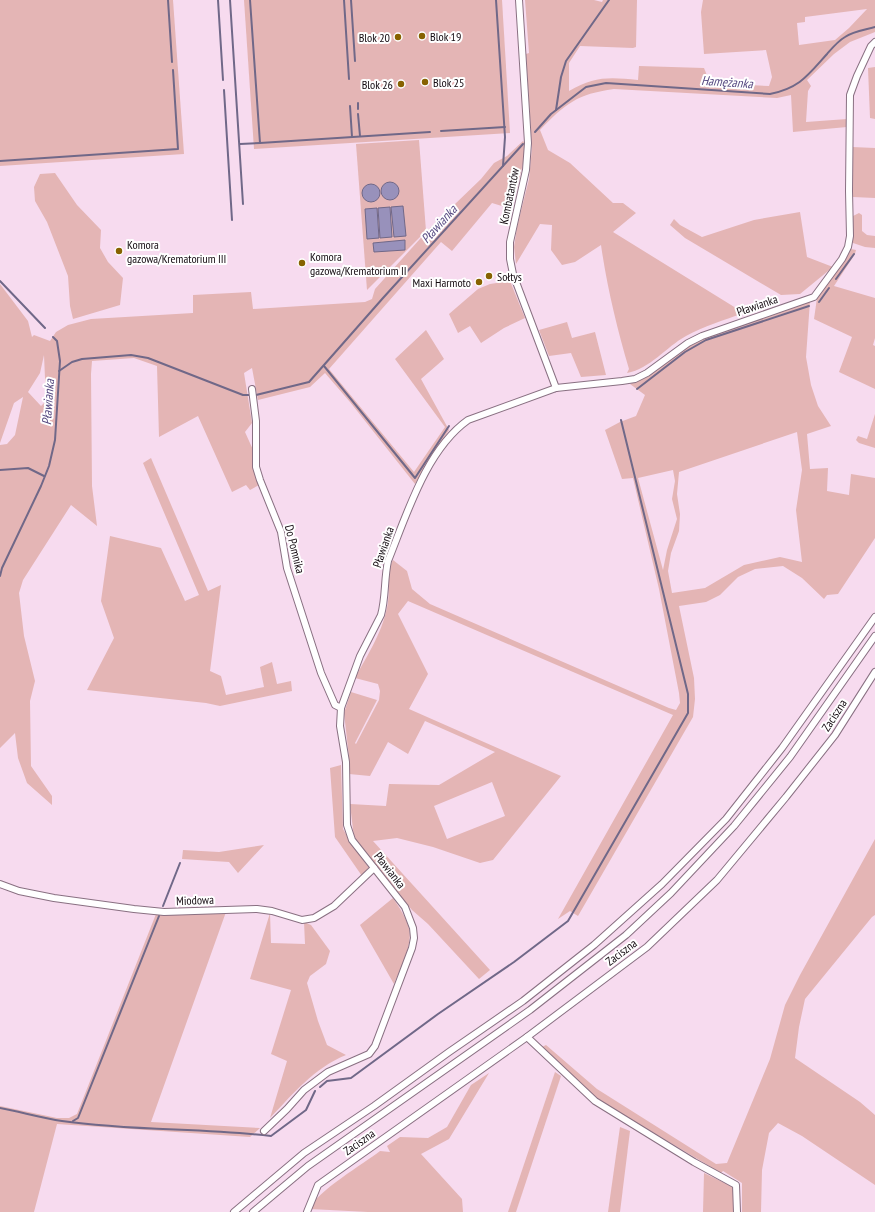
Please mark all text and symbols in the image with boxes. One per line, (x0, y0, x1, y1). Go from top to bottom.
place label: Blok 19 (430, 29, 461, 44)
place label: Blok 20 (359, 30, 390, 45)
marker: Blok 19 (417, 31, 427, 41)
marker: Blok 20 (393, 32, 403, 42)
water label: Hamężanka (701, 72, 754, 92)
place label: Blok 25 (433, 75, 464, 90)
place label: Blok 26 (362, 77, 393, 92)
marker: Blok 25 (420, 77, 430, 87)
marker: Blok 26 (396, 79, 406, 89)
street label: Kombatantów (496, 166, 522, 226)
water label: Pławianka (417, 201, 461, 247)
place label: Komora gazowa/Krematorium III (127, 237, 226, 266)
marker: Komora gazowa/Krematorium III (114, 246, 124, 256)
place label: Komora gazowa/Krematorium II (310, 249, 407, 278)
marker: Komora gazowa/Krematorium II (297, 258, 307, 268)
place label: Sołtys (497, 269, 522, 284)
marker: Sołtys (484, 271, 494, 281)
place label: Maxi Harmoto (413, 275, 471, 290)
marker: Maxi Harmoto (474, 277, 484, 287)
street label: Pławianka (735, 291, 780, 319)
water label: Pławianka (38, 378, 58, 425)
street label: Do Pomnika (282, 523, 308, 575)
street label: Pławianka (369, 524, 397, 569)
street label: Zaciszna (818, 696, 850, 734)
street label: Pławianka (371, 849, 409, 891)
street label: Miodowa (176, 892, 214, 908)
street label: Zaciszna (602, 935, 640, 969)
street label: Zaciszna (340, 1126, 378, 1158)

